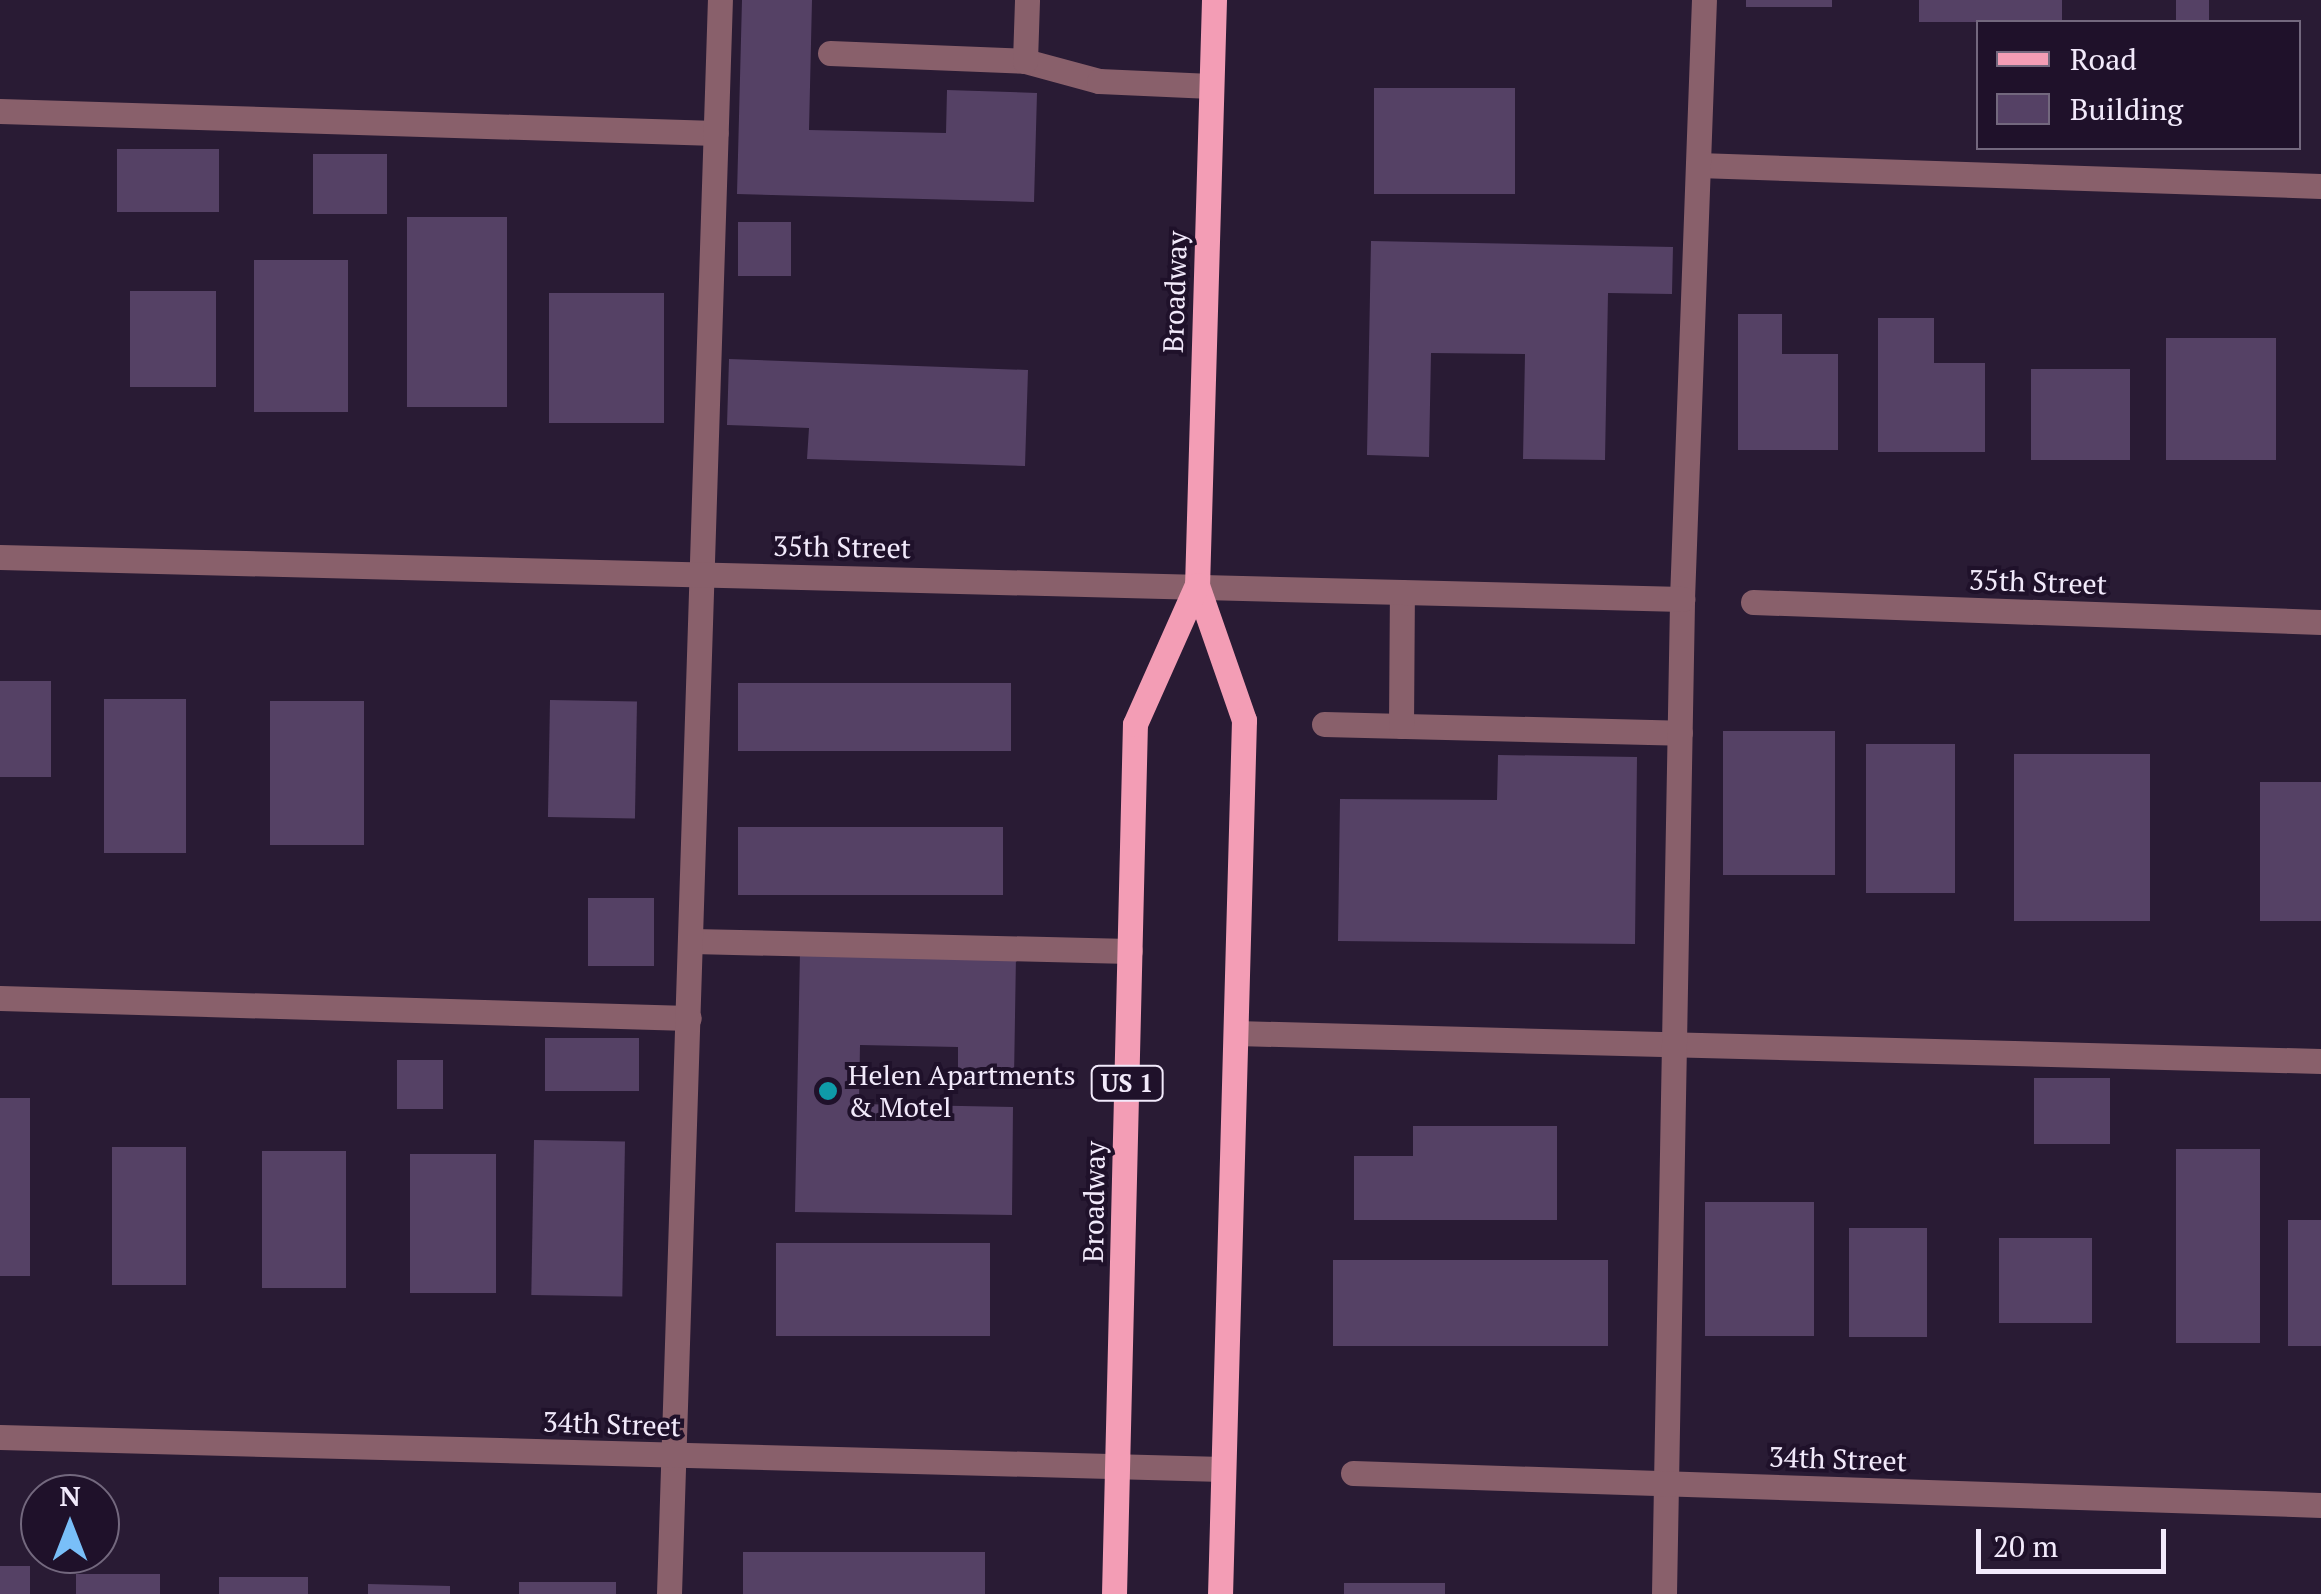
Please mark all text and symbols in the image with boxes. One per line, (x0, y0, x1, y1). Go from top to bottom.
legend (1976, 20, 2301, 150)
text: Road (2070, 39, 2137, 79)
text: Building (2070, 89, 2183, 129)
street label: Broadway (1156, 231, 1194, 353)
street label: 35th Street (773, 529, 911, 565)
street label: 35th Street (1968, 563, 2108, 601)
place label: Helen Apartments & Motel (848, 1058, 1076, 1124)
road number: US 1 (1090, 1063, 1164, 1103)
marker: Helen Apartments & Motel (817, 1080, 839, 1102)
street label: Broadway (1076, 1141, 1112, 1263)
street label: 34th Street (542, 1405, 682, 1443)
street label: 34th Street (1768, 1440, 1908, 1478)
north arrow (20, 1474, 120, 1574)
text: N (59, 1477, 81, 1514)
scale bar (1981, 1509, 2171, 1571)
text: 20 m (1993, 1526, 2058, 1566)

